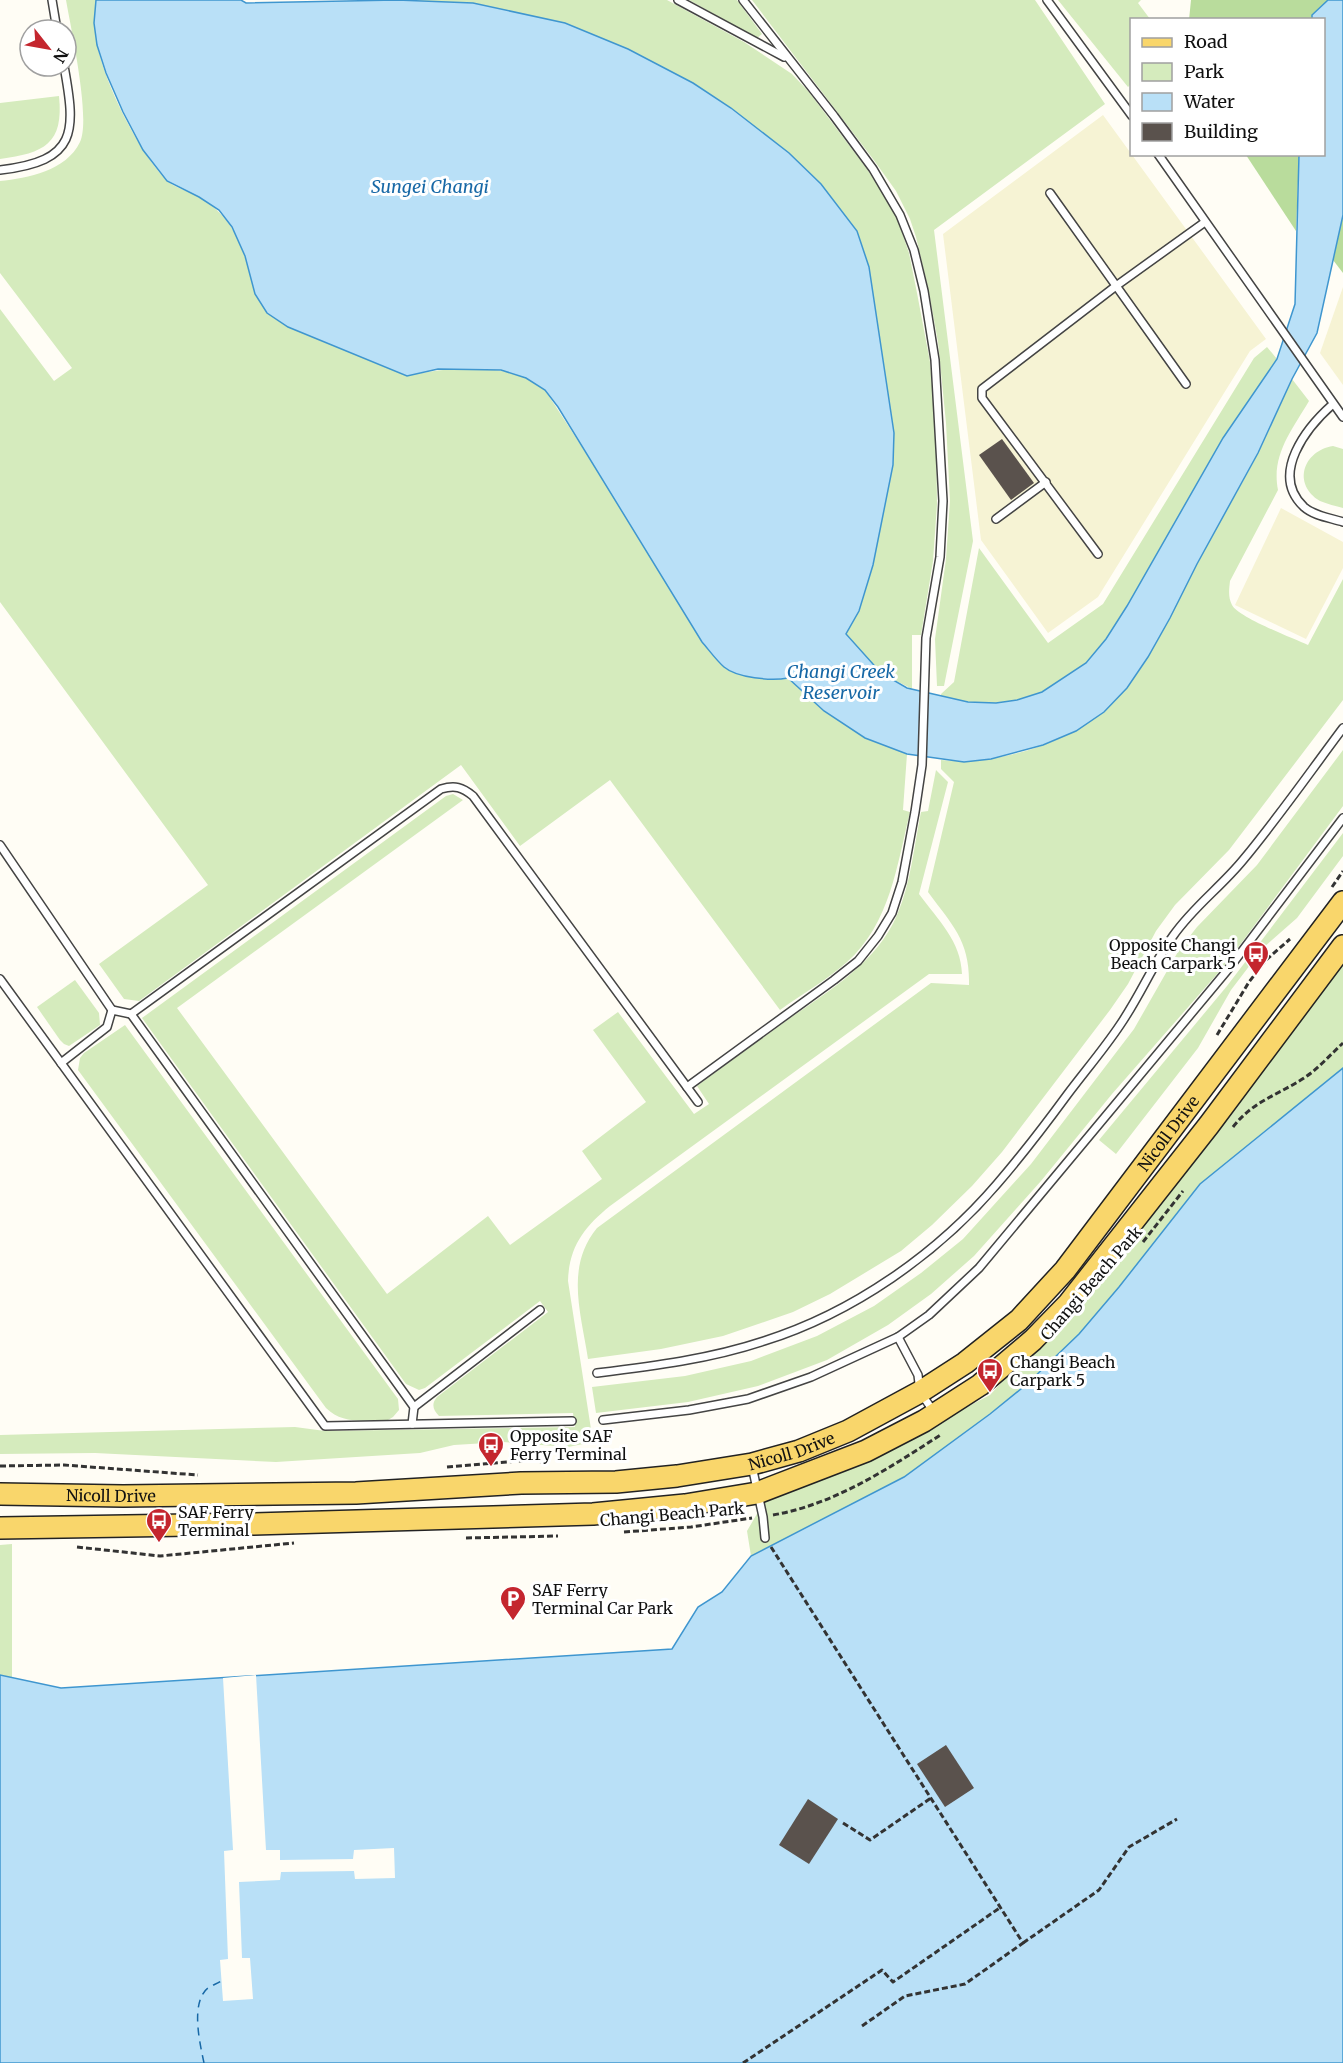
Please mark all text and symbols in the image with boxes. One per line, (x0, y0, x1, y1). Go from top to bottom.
north arrow (18, 18, 78, 78)
legend (1130, 18, 1325, 156)
text: Road (1184, 30, 1228, 53)
text: N (49, 45, 73, 67)
text: Park (1184, 60, 1225, 83)
text: Water (1183, 90, 1235, 113)
text: Building (1184, 120, 1258, 143)
water label: Sungei Changi (371, 175, 489, 198)
water label: Changi Creek Reservoir (787, 660, 895, 704)
place label: Opposite Changi Beach Carpark 5 (1109, 935, 1236, 973)
bus stop icon: Opposite Changi Beach Carpark 5 (1241, 939, 1271, 977)
street label: Nicoll Drive (1133, 1091, 1203, 1175)
street label: Changi Beach Park (1036, 1221, 1147, 1344)
place label: Changi Beach Carpark 5 (1010, 1352, 1116, 1390)
bus stop icon: Changi Beach Carpark 5 (975, 1356, 1005, 1394)
place label: Opposite SAF Ferry Terminal (510, 1426, 627, 1464)
street label: Nicoll Drive (746, 1428, 838, 1475)
bus stop icon: Opposite SAF Ferry Terminal (476, 1430, 506, 1468)
street label: Nicoll Drive (66, 1485, 156, 1506)
street label: Changi Beach Park (599, 1498, 746, 1530)
place label: SAF Ferry Terminal (178, 1502, 255, 1540)
bus stop icon: SAF Ferry Terminal (144, 1506, 174, 1544)
place label: SAF Ferry Terminal Car Park (532, 1580, 674, 1618)
parking icon: SAF Ferry Terminal Car Park (498, 1584, 528, 1622)

